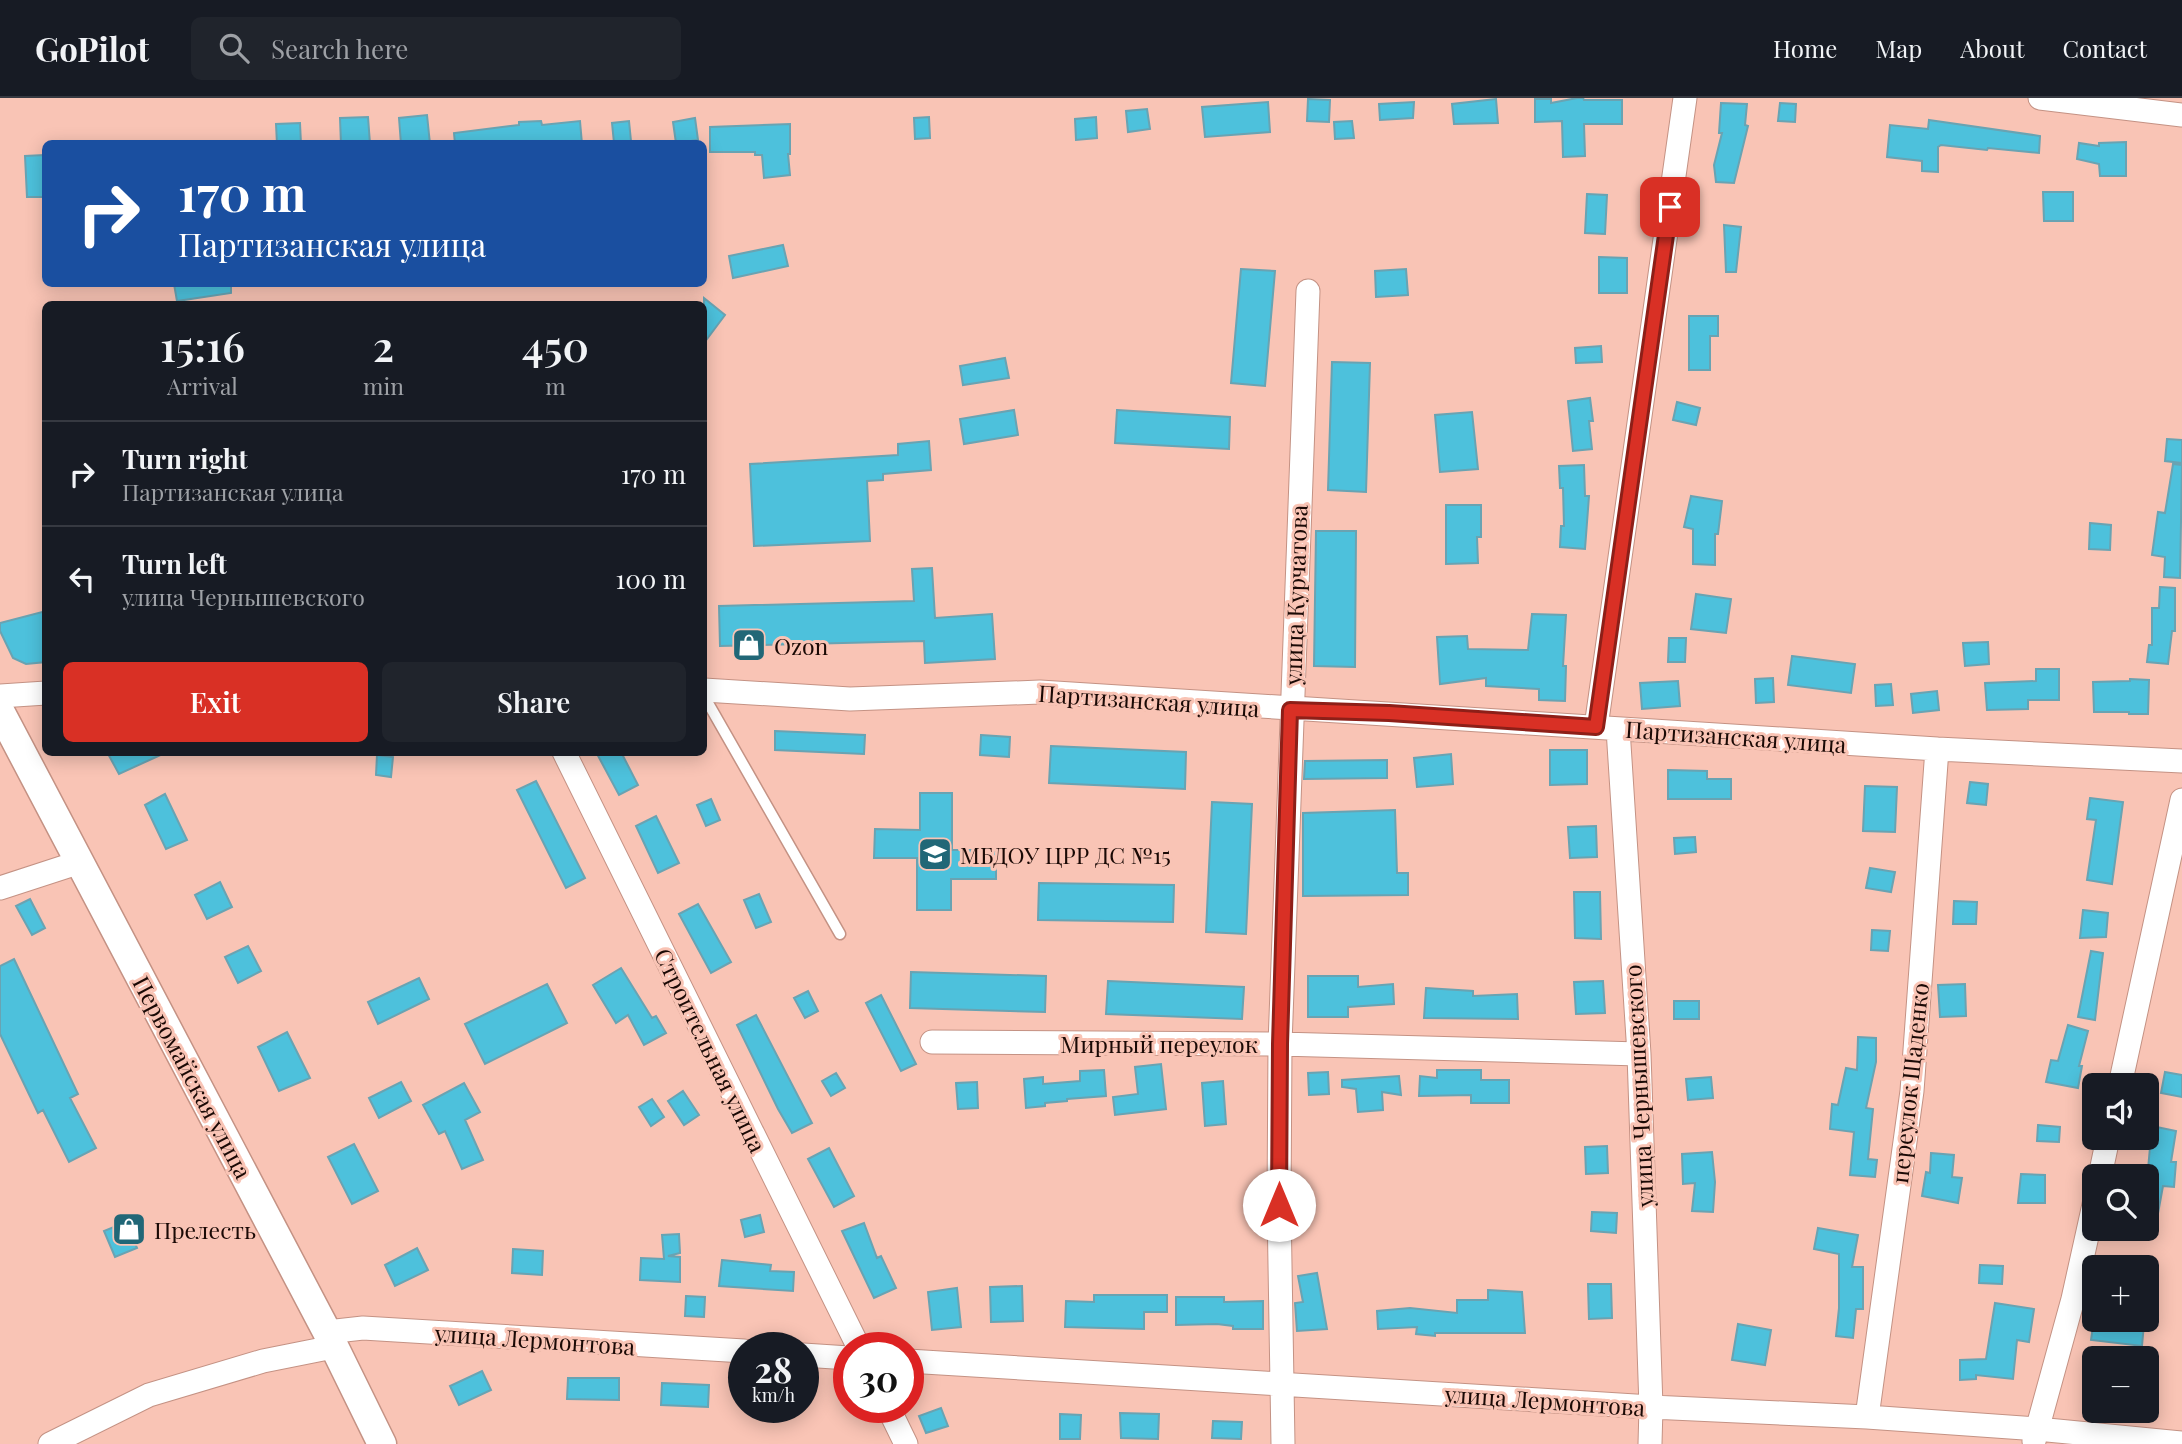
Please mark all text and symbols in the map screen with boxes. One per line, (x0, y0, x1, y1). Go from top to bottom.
search box (191, 17, 681, 80)
text: GoPilot (35, 26, 149, 70)
icon: search (215, 29, 253, 67)
text: Search here (271, 31, 408, 66)
text: Home (1773, 32, 1837, 64)
text: Map (1875, 32, 1922, 64)
text: About (1960, 32, 2024, 64)
text: Contact (2062, 32, 2147, 64)
text: 170 m (178, 159, 306, 224)
icon: right (63, 168, 154, 259)
pin (1640, 177, 1700, 237)
icon: arrive (1651, 188, 1689, 226)
text: Партизанская улица (178, 222, 486, 265)
text: 15:16 (160, 317, 245, 373)
text: 2 (373, 317, 394, 373)
text: 450 (522, 317, 589, 373)
text: Arrival (167, 370, 238, 401)
text: min (363, 370, 404, 401)
text: m (545, 370, 566, 401)
text: Turn right (122, 441, 248, 476)
icon: right (63, 455, 101, 493)
text: 170 m (621, 456, 686, 491)
text: Партизанская улица (122, 476, 343, 507)
street label: улица Курчатова (1276, 504, 1314, 687)
text: Turn left (122, 546, 227, 581)
icon: left (63, 560, 101, 598)
text: 100 m (616, 561, 686, 596)
text: улица Чернышевского (122, 581, 365, 612)
shop icon: Ozon (730, 626, 768, 664)
place label: Ozon (774, 630, 829, 661)
button: Exit (63, 662, 368, 742)
button: Share (382, 662, 686, 742)
street label: Партизанская улица (1037, 677, 1261, 723)
street label: Партизанская улица (1624, 713, 1848, 759)
school or university icon: МБДОУ ЦРР ДС №15 (916, 835, 954, 873)
place label: МБДОУ ЦРР ДС №15 (960, 839, 1171, 870)
street label: Строительная улица (648, 943, 774, 1158)
street label: улица Чернышевского (1616, 964, 1660, 1209)
street label: Первомайская улица (126, 970, 260, 1184)
street label: переулок Щаденко (1883, 981, 1935, 1185)
street label: Мирный переулок (1060, 1028, 1258, 1059)
map controls (2082, 1073, 2159, 1423)
button: sound (2082, 1073, 2159, 1150)
button: search (2082, 1164, 2159, 1241)
position arrow (1242, 1168, 1316, 1242)
shop icon: Прелесть (110, 1210, 148, 1248)
place label: Прелесть (154, 1214, 256, 1245)
button: + (2082, 1255, 2159, 1332)
street label: улица Лермонтова (433, 1316, 637, 1361)
speed limit sign: 30 (833, 1332, 924, 1423)
text: 28 (755, 1345, 792, 1392)
button: − (2082, 1346, 2159, 1423)
street label: улица Лермонтова (1443, 1377, 1647, 1422)
text: km/h (752, 1383, 795, 1407)

